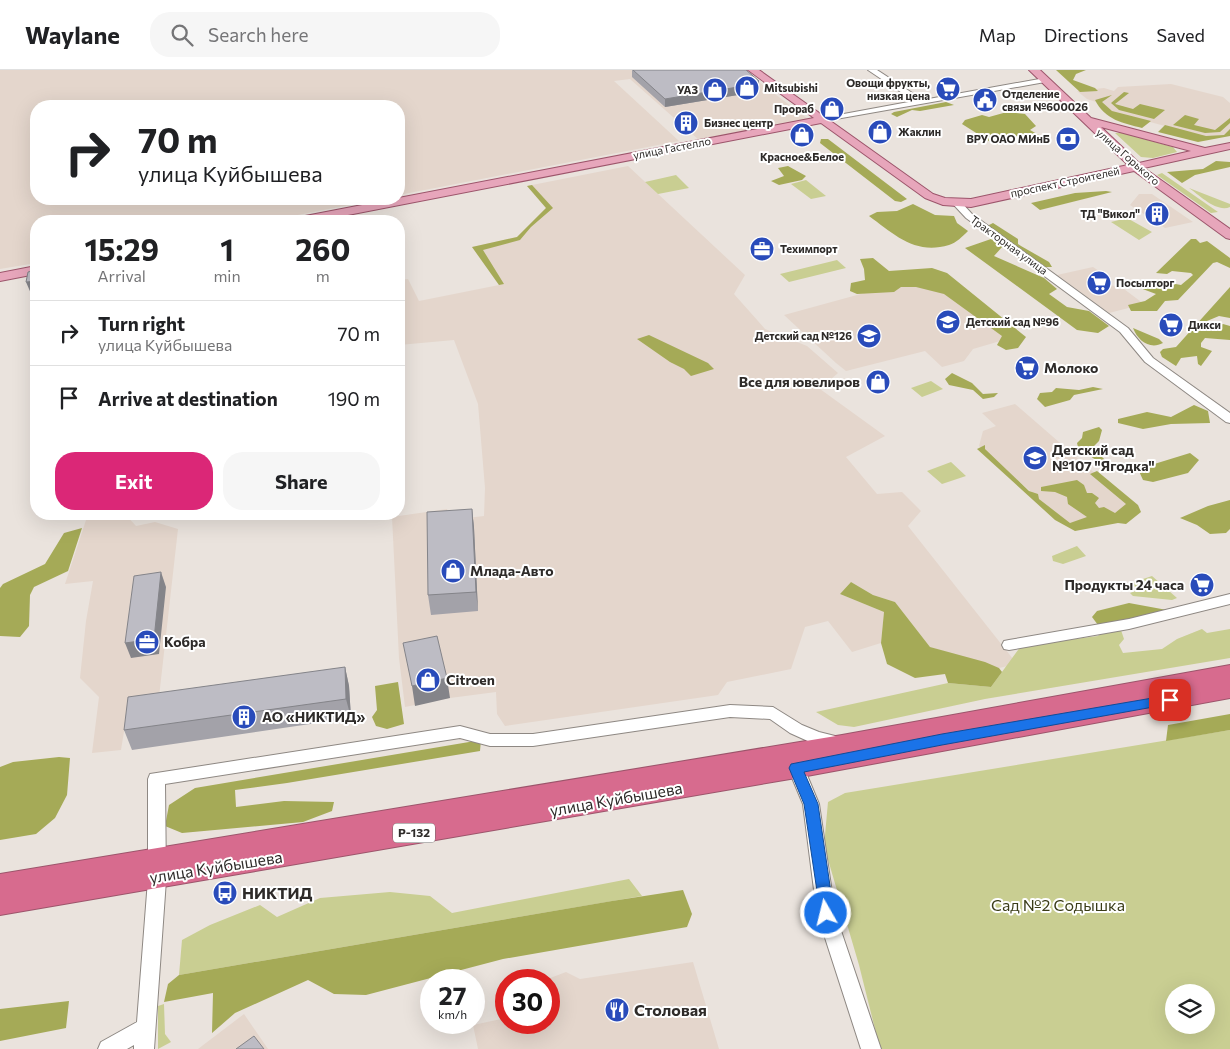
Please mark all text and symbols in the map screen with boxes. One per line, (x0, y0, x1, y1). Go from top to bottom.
search box (150, 12, 500, 57)
text: Waylane (25, 20, 120, 49)
icon: search (168, 21, 196, 49)
text: Search here (208, 23, 308, 46)
text: Map (979, 24, 1016, 46)
text: Directions (1044, 24, 1128, 46)
text: Saved (1156, 24, 1205, 46)
shop icon: Mitsubishi (734, 75, 760, 101)
place label: Овощи фрукты, низкая цена (846, 76, 930, 102)
supermarket icon: Овощи фрукты, низкая цена (935, 76, 961, 102)
shop icon: УАЗ (702, 77, 728, 103)
place label: Mitsubishi (764, 81, 818, 94)
place label: УАЗ (677, 83, 699, 96)
public building icon: Отделение связи №600026 (972, 87, 998, 113)
place label: Отделение связи №600026 (1002, 87, 1088, 113)
shop icon: Прораб (819, 96, 845, 122)
place label: Прораб (774, 102, 814, 115)
building icon: Бизнес центр (673, 110, 699, 136)
place label: Бизнес центр (704, 116, 774, 129)
text: 70 m (138, 117, 218, 160)
shop icon: Жаклин (867, 119, 893, 145)
icon: right (55, 120, 120, 185)
shop icon: Красное&Белое (789, 122, 815, 148)
place label: Жаклин (898, 125, 941, 138)
bank icon: ВРУ ОАО МИнБ (1055, 126, 1081, 152)
street label: улица Горького (1094, 126, 1163, 188)
place label: ВРУ ОАО МИнБ (966, 132, 1050, 145)
street label: улица Гастелло (632, 134, 712, 161)
place label: Красное&Белое (760, 150, 844, 163)
text: улица Куйбышева (138, 160, 323, 187)
street label: проспект Строителей (1009, 164, 1121, 199)
building icon: ТД "Викол" (1144, 201, 1170, 227)
place label: ТД "Викол" (1080, 207, 1140, 220)
street label: Тракторная улица (968, 212, 1050, 277)
text: 15:29 (85, 230, 159, 267)
text: 1 (220, 230, 234, 267)
text: 260 (295, 230, 351, 267)
office icon: Техимпорт (749, 236, 775, 262)
place label: Техимпорт (780, 242, 838, 255)
text: Arrival (97, 266, 146, 285)
text: min (213, 266, 241, 285)
text: m (316, 266, 330, 285)
supermarket icon: Посылторг (1086, 270, 1112, 296)
place label: Посылторг (1116, 276, 1175, 289)
school or university icon: Детский сад №96 (935, 309, 961, 335)
text: Turn right (98, 312, 185, 335)
supermarket icon: Дикси (1158, 312, 1184, 338)
place label: Детский сад №96 (966, 315, 1059, 328)
place label: Дикси (1188, 318, 1221, 331)
icon: right (55, 319, 83, 347)
text: 70 m (337, 322, 380, 345)
school or university icon: Детский сад №126 (856, 323, 882, 349)
place label: Детский сад №126 (755, 329, 852, 342)
text: улица Куйбышева (98, 335, 232, 354)
supermarket icon: Молоко (1014, 355, 1040, 381)
place label: Молоко (1044, 359, 1098, 376)
shop icon: Все для ювелиров (865, 369, 891, 395)
place label: Все для ювелиров (739, 373, 860, 390)
icon: arrive (55, 384, 83, 412)
text: Arrive at destination (98, 387, 278, 410)
text: 190 m (328, 387, 380, 410)
place label: Детский сад №107 "Ягодка" (1052, 441, 1155, 474)
school or university icon: Детский сад №107 "Ягодка" (1022, 445, 1048, 471)
button: Exit (55, 452, 213, 510)
button: Share (223, 452, 380, 510)
shop icon: Млада-Авто (440, 558, 466, 584)
place label: Млада-Авто (470, 562, 554, 579)
supermarket icon: Продукты 24 часа (1189, 572, 1215, 598)
place label: Продукты 24 часа (1064, 576, 1184, 593)
office icon: Кобра (134, 629, 160, 655)
place label: Кобра (164, 633, 206, 650)
shop icon: Citroen (415, 667, 441, 693)
place label: Citroen (446, 671, 495, 688)
pin (1149, 679, 1191, 721)
icon: arrive (1156, 686, 1184, 714)
building icon: АО «НИКТИД» (231, 704, 257, 730)
place label: АО «НИКТИД» (262, 708, 365, 725)
street label: улица Куйбышева (548, 777, 684, 820)
road number: Р-132 (393, 824, 435, 842)
street label: улица Куйбышева (148, 847, 284, 886)
bus stop icon: НИКТИД (212, 880, 238, 906)
place label: НИКТИД (242, 883, 313, 902)
position arrow (799, 886, 851, 938)
park label: Сад №2 Содышка (991, 895, 1125, 914)
speed limit sign: 30 (495, 969, 560, 1034)
text: 27 (439, 980, 466, 1010)
map controls (1165, 984, 1215, 1034)
button: layers (1165, 984, 1215, 1034)
restaurant icon: Столовая (604, 997, 630, 1023)
place label: Столовая (634, 1000, 707, 1019)
text: km/h (438, 1007, 467, 1021)

